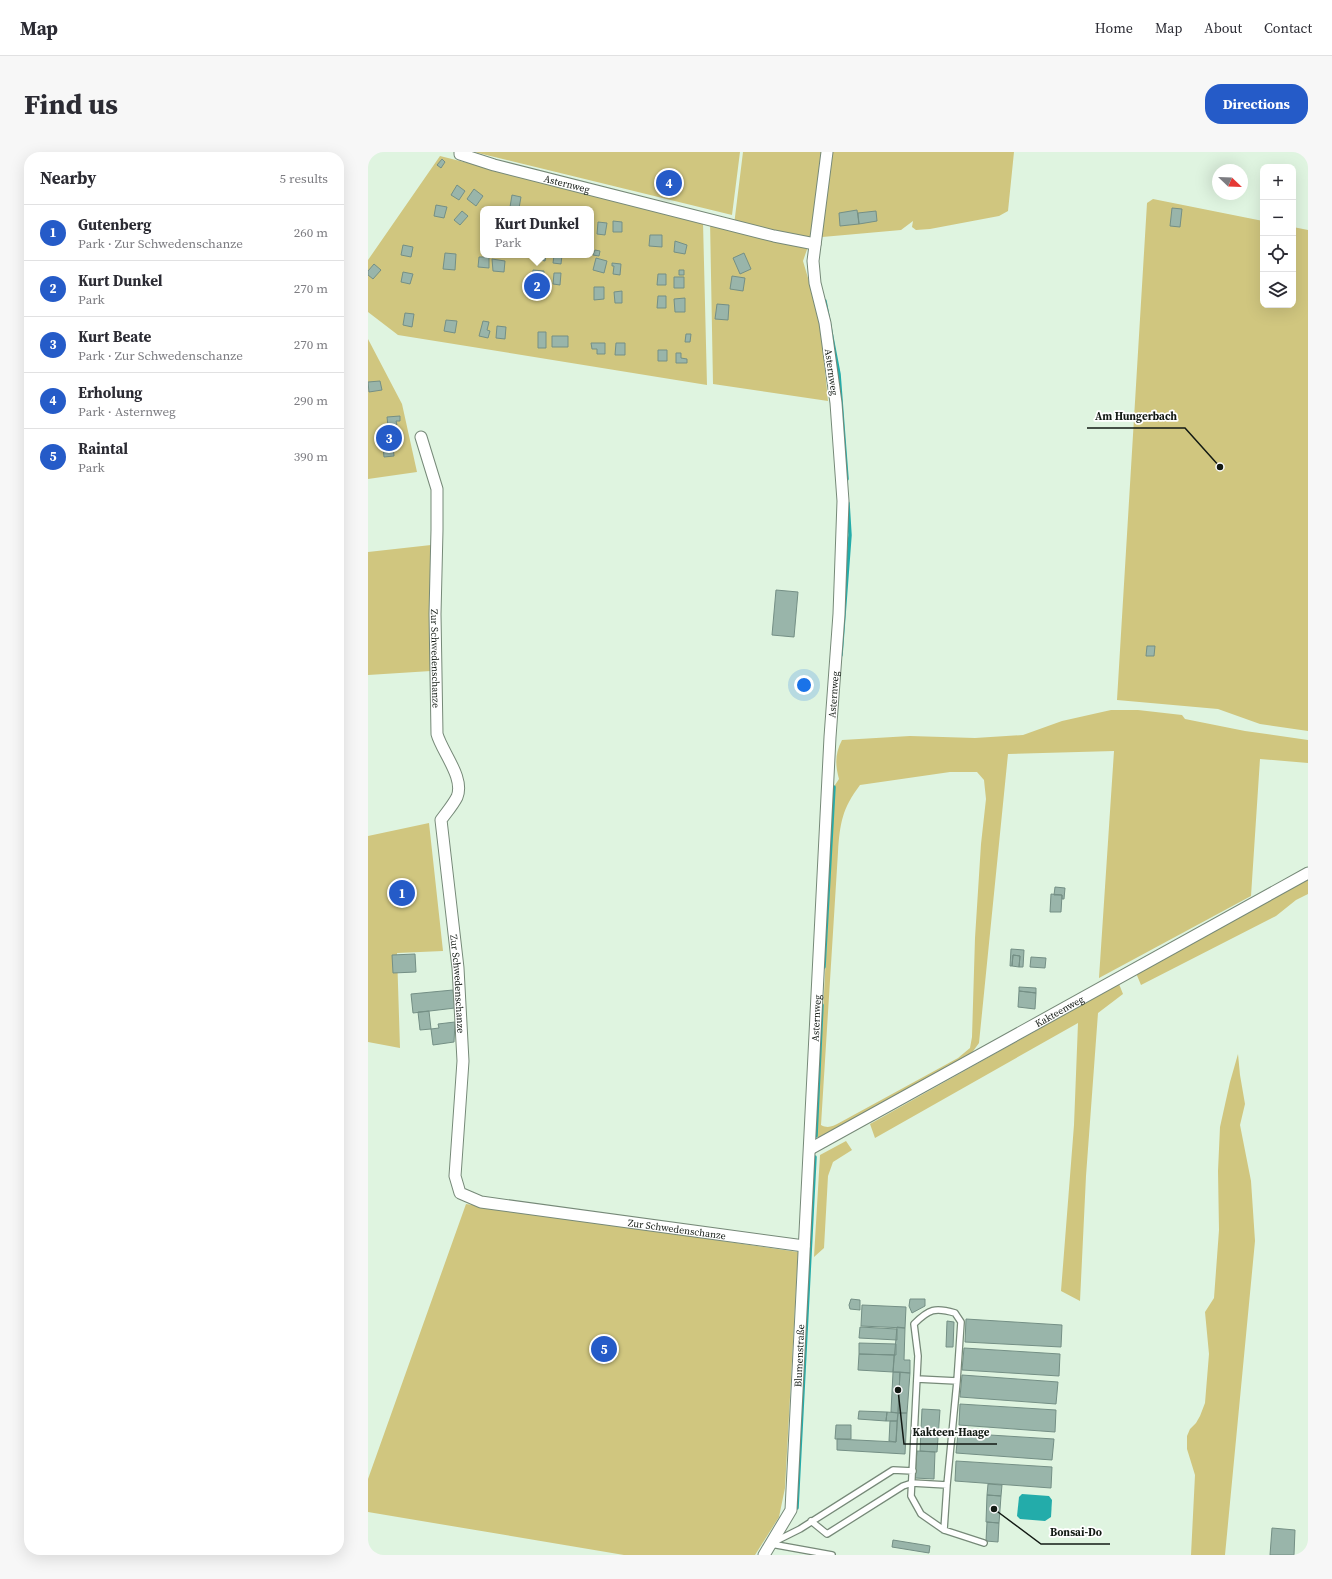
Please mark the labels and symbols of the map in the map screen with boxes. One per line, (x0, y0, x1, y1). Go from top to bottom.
north arrow (1212, 164, 1248, 200)
pin: 4 (656, 168, 682, 198)
street label: Asternweg (542, 172, 591, 196)
pin: 2 (524, 271, 550, 301)
street label: Asternweg (822, 348, 841, 396)
callout: Am Hungerbach (1087, 405, 1185, 428)
text: Am Hungerbach (1095, 409, 1177, 424)
pin: 3 (376, 423, 402, 453)
street label: Zur Schwedenschanze (428, 609, 443, 708)
street label: Asternweg (825, 671, 842, 719)
your location (794, 675, 814, 695)
pin: 1 (389, 878, 415, 908)
street label: Zur Schwedenschanze (447, 934, 467, 1033)
street label: Kakteenweg (1033, 992, 1086, 1030)
street label: Asternweg (809, 994, 824, 1042)
street label: Zur Schwedenschanze (627, 1216, 727, 1242)
street label: Blumenstraße (791, 1324, 807, 1387)
pin: 5 (591, 1334, 617, 1364)
callout: Kakteen-Haage (904, 1421, 997, 1444)
text: Kakteen-Haage (912, 1425, 990, 1440)
callout: Bonsai-Do (1041, 1521, 1110, 1544)
text: Bonsai-Do (1050, 1525, 1102, 1540)

